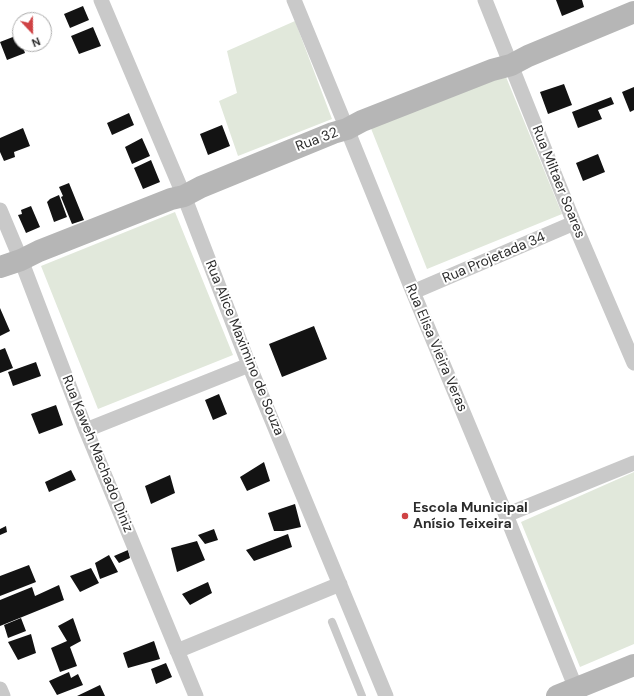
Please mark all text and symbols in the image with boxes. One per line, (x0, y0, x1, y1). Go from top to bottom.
north arrow (12, 12, 52, 52)
text: N (30, 34, 42, 50)
street label: Rua Miltaer Soares (528, 123, 588, 241)
street label: Rua 32 (293, 124, 341, 156)
street label: Rua Projetada 34 (440, 229, 548, 287)
street label: Rua Alice Maximino de Souza (201, 258, 287, 438)
street label: Rua Elisa Vieira Veras (401, 282, 471, 414)
street label: Rua Kaweh Machado Diniz (58, 373, 136, 535)
place label: Escola Municipal Anísio Teixeira (413, 500, 528, 532)
marker: Escola Municipal Anísio Teixeira (400, 511, 410, 521)

